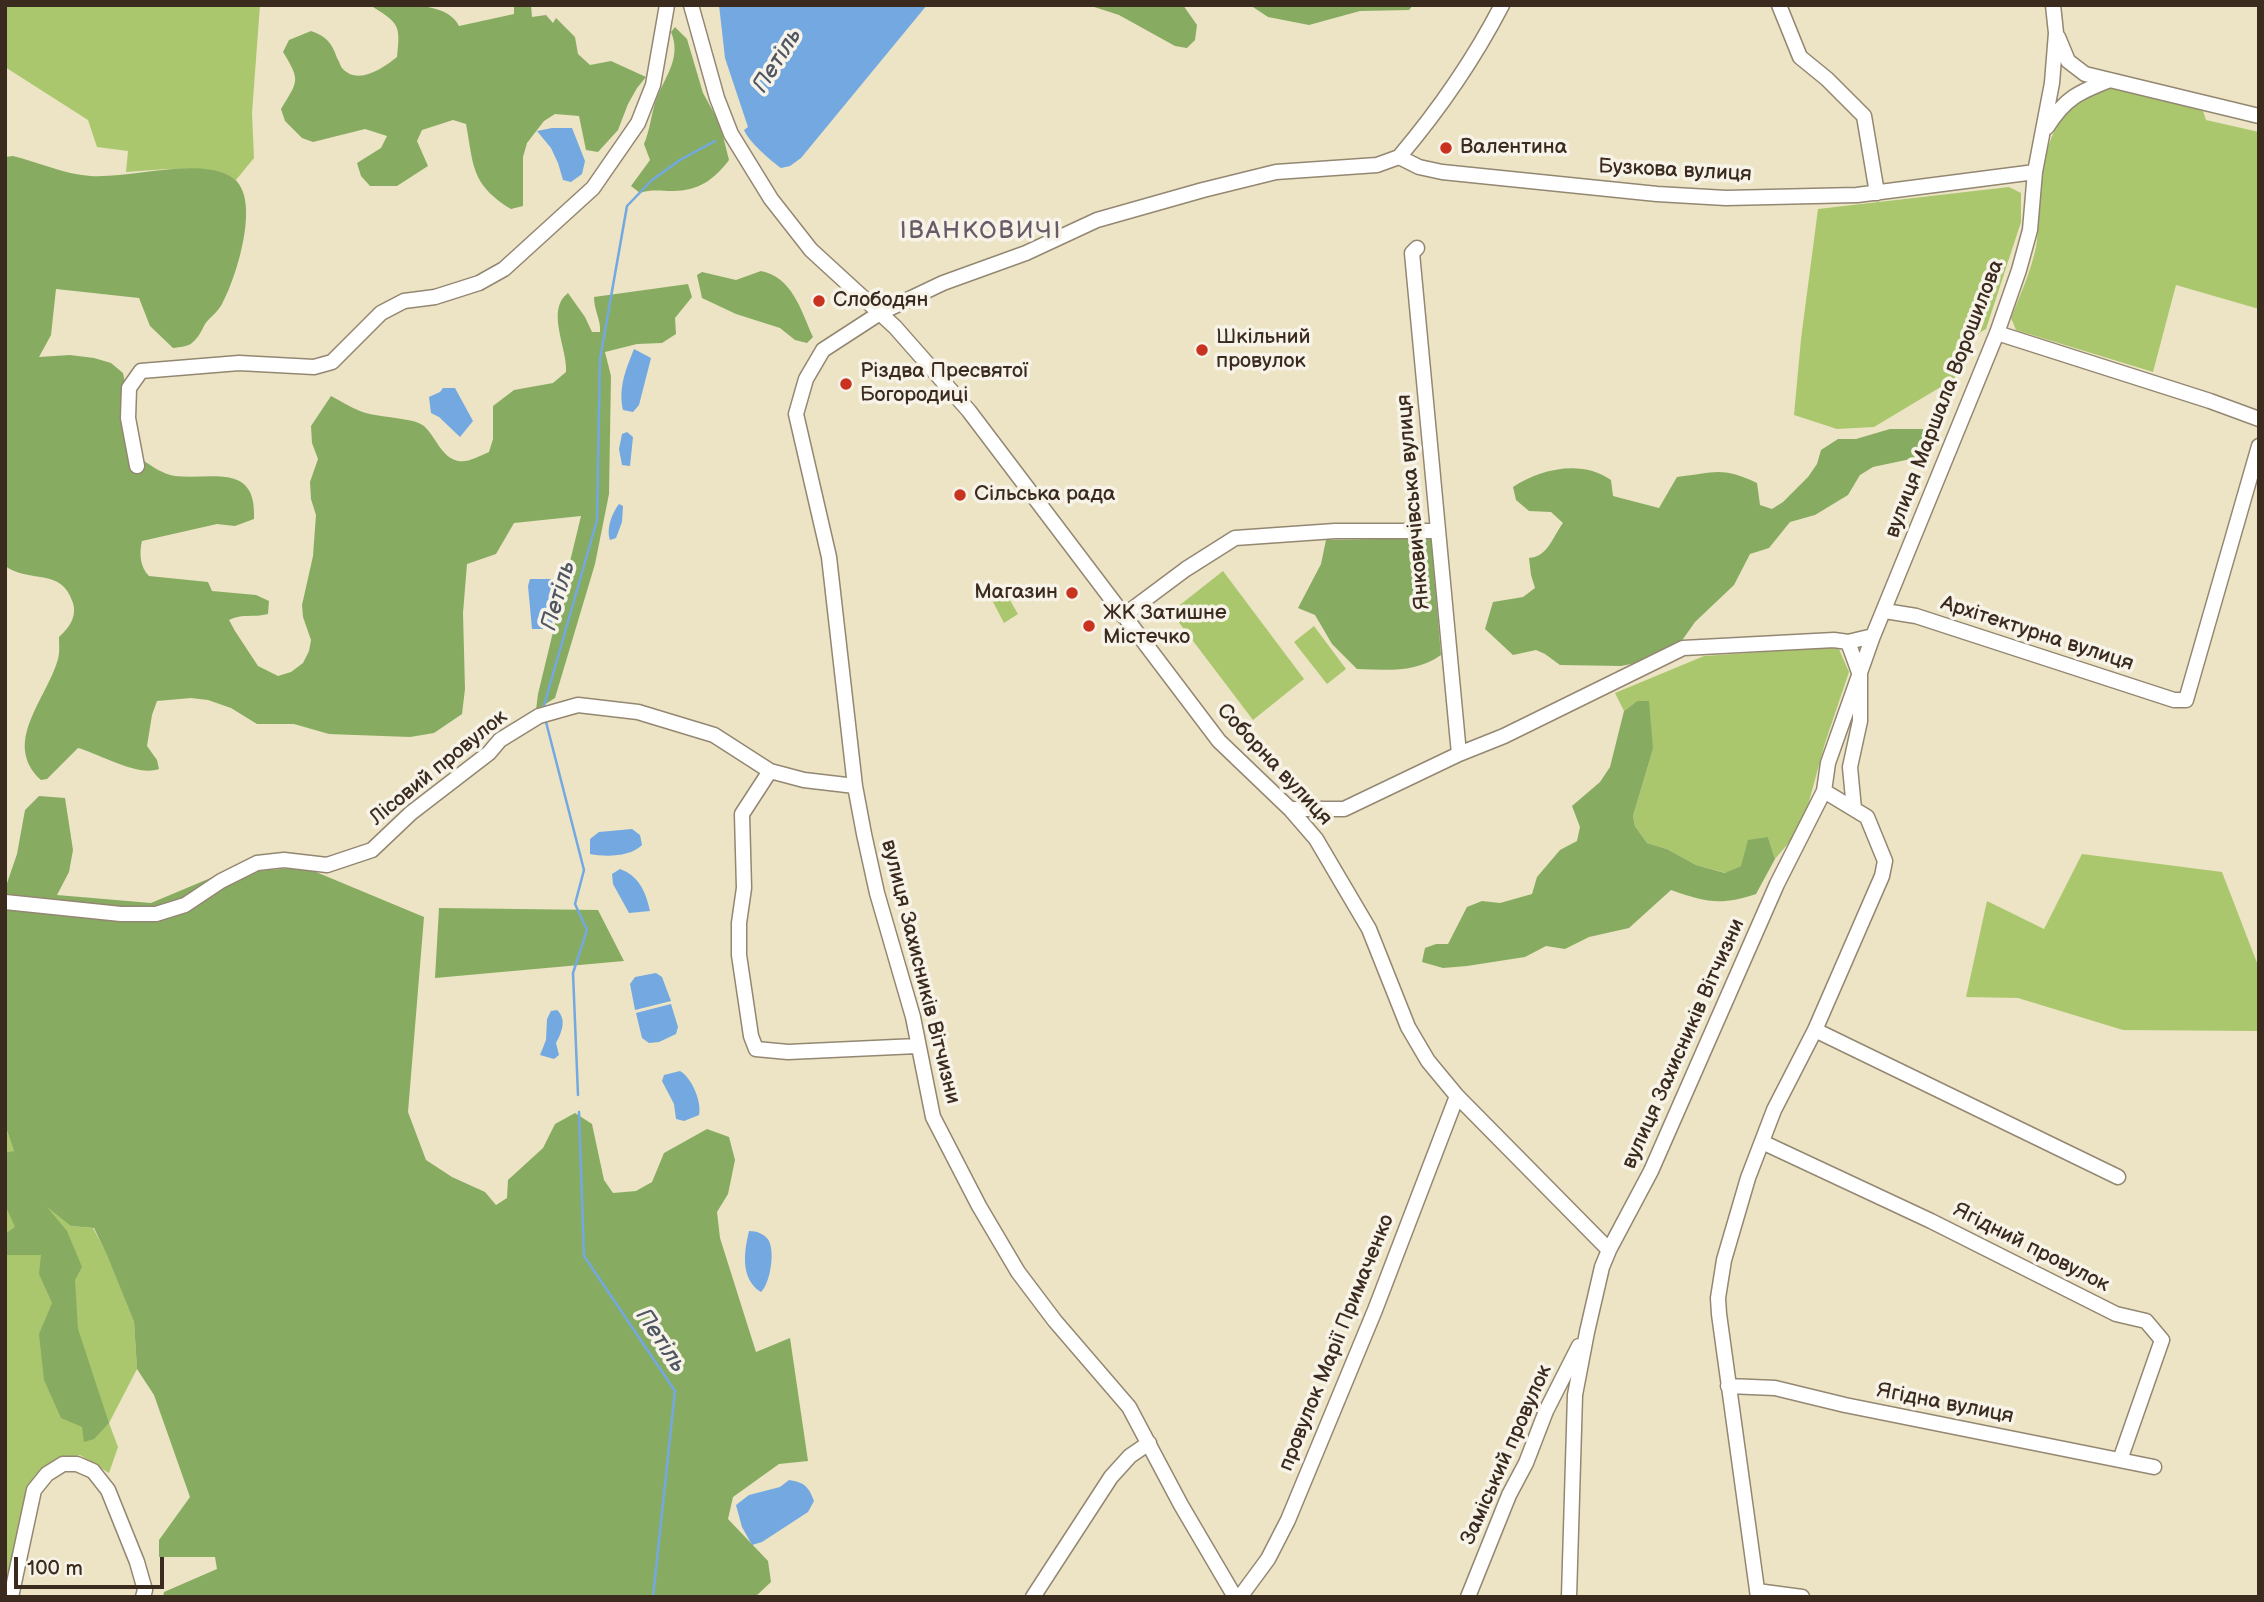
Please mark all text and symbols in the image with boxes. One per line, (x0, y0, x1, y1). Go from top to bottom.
water label: Петіль (748, 24, 808, 98)
place label: Валентина (1460, 135, 1567, 161)
marker: Валентина (1438, 140, 1454, 156)
street label: Бузкова вулиця (1598, 154, 1752, 188)
district label: ІВАНКОВИЧІ (901, 218, 1061, 246)
street label: вулиця Маршала Ворошилова (1880, 256, 2010, 542)
place label: Слободян (833, 288, 928, 314)
marker: Слободян (811, 293, 827, 309)
place label: Шкільний провулок (1216, 325, 1311, 375)
marker: Шкільний провулок (1194, 342, 1210, 358)
place label: Різдва Пресвятої Богородиці (860, 359, 1028, 409)
marker: Різдва Пресвятої Богородиці (838, 376, 854, 392)
street label: Янковичівська вулиця (1392, 393, 1436, 611)
place label: Cільська рада (974, 482, 1115, 508)
marker: Cільська рада (952, 487, 968, 503)
water label: Петіль (536, 558, 582, 634)
place label: Магазин (974, 580, 1058, 606)
marker: Магазин (1064, 585, 1080, 601)
street label: Архітектурна вулиця (1937, 591, 2137, 677)
place label: ЖК Затишне Містечко (1103, 601, 1227, 651)
marker: ЖК Затишне Містечко (1081, 618, 1097, 634)
street label: Соборна вулиця (1211, 699, 1337, 831)
street label: Лісовий провулок (365, 705, 513, 831)
street label: вулиця Захисників Вітчизни (875, 837, 965, 1107)
street label: вулиця Захисників Вітчизни (1617, 915, 1751, 1173)
street label: Ягідний провулок (1949, 1198, 2113, 1298)
street label: провулок Марії Примаченко (1274, 1211, 1400, 1475)
water label: Петіль (629, 1304, 691, 1378)
street label: Заміський провулок (1456, 1361, 1558, 1549)
street label: Ягідна вулиця (1874, 1378, 2016, 1430)
scale bar (18, 1542, 168, 1586)
text: 100 m (27, 1556, 83, 1581)

